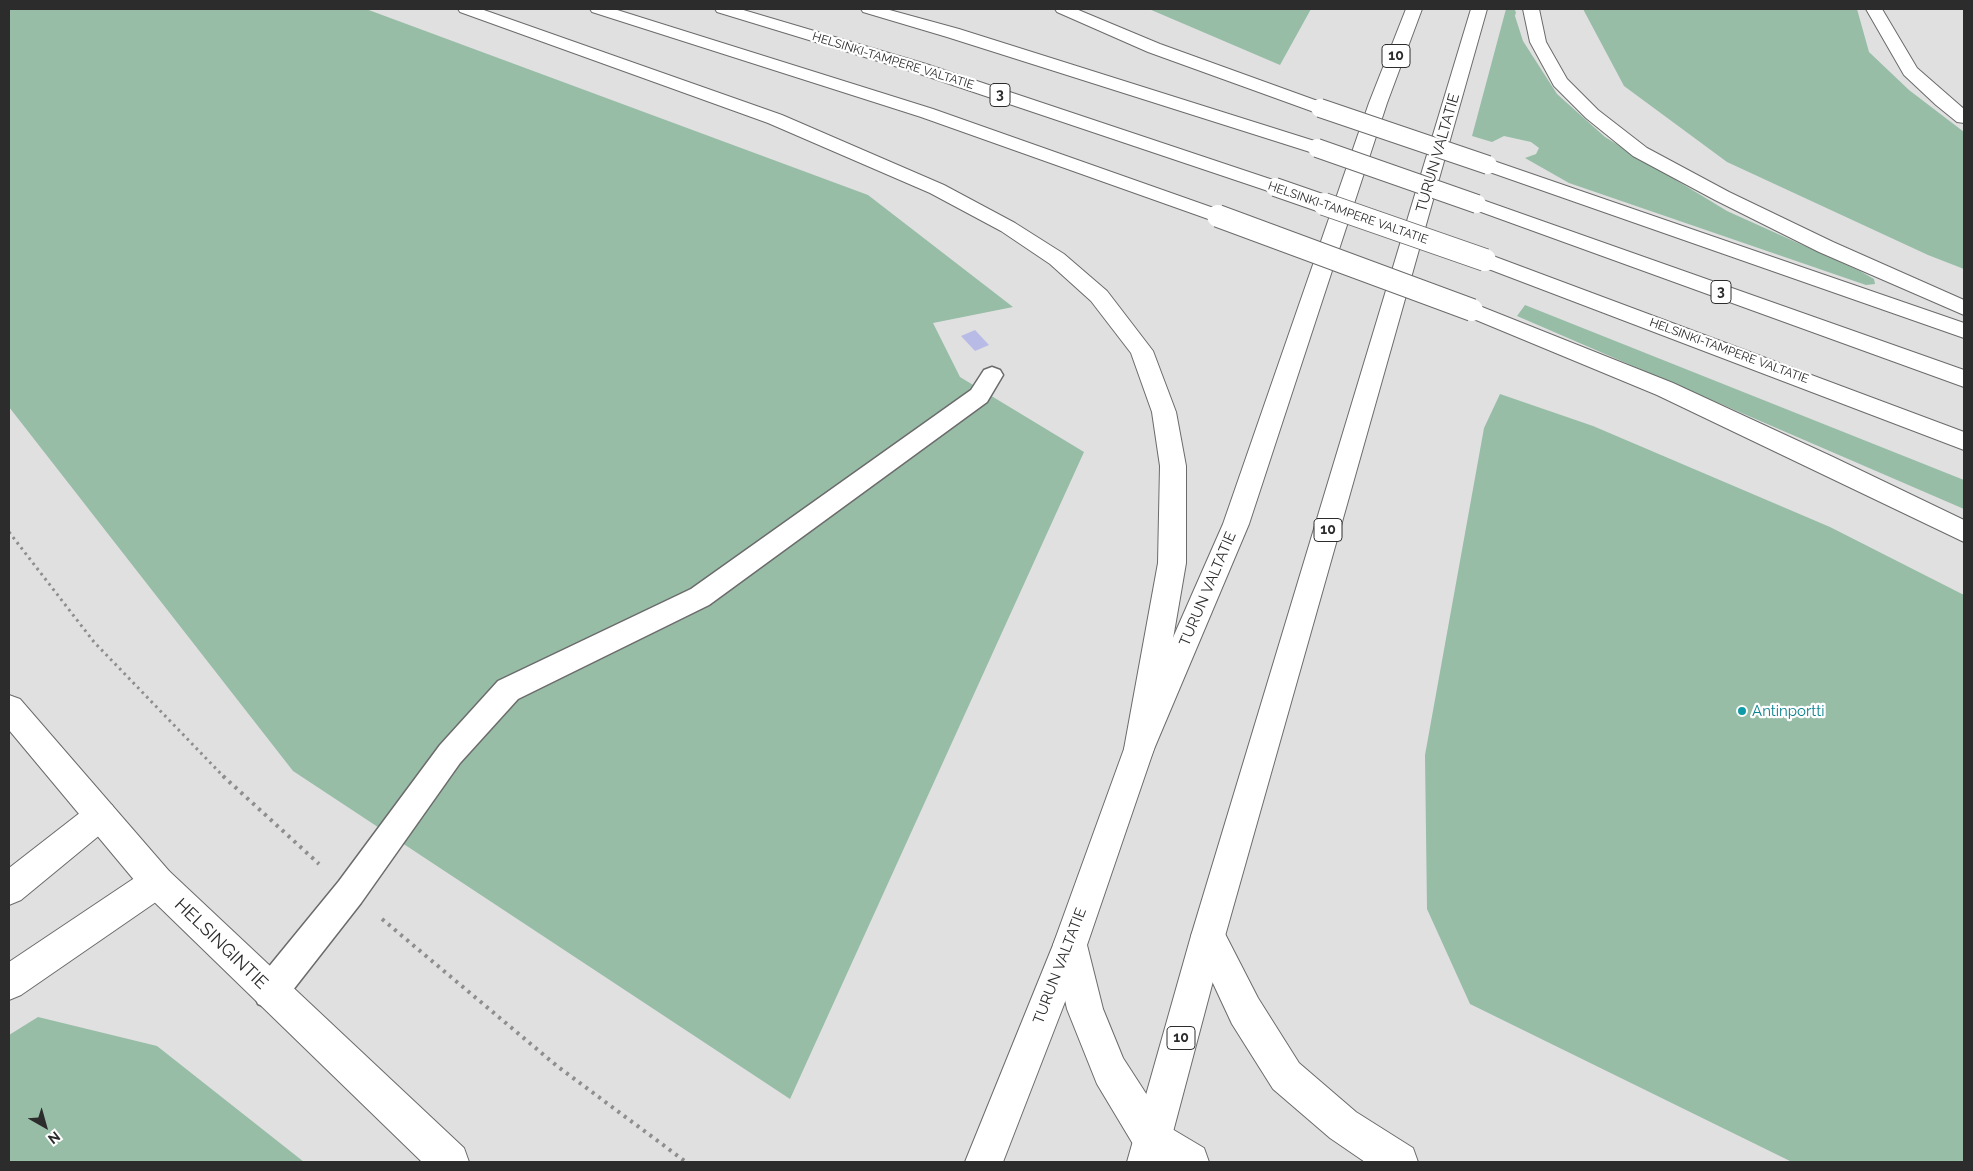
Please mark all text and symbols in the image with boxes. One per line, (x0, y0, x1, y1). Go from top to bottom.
street label: HELSINKI-TAMPERE VALTATIE (810, 29, 976, 93)
road number: 10 (1382, 44, 1410, 68)
road number: 3 (990, 84, 1010, 106)
street label: TURUN VALTATIE (1412, 92, 1464, 214)
street label: HELSINKI-TAMPERE VALTATIE (1266, 179, 1430, 247)
road number: 3 (1711, 280, 1731, 304)
street label: HELSINKI-TAMPERE VALTATIE (1647, 315, 1811, 387)
road number: 10 (1314, 518, 1342, 542)
street label: TURUN VALTATIE (1176, 529, 1240, 649)
place label: Antinportti (1752, 702, 1825, 720)
marker: Antinportti (1736, 705, 1748, 717)
street label: HELSINGINTIE (170, 894, 272, 994)
street label: TURUN VALTATIE (1030, 905, 1090, 1027)
road number: 10 (1167, 1026, 1195, 1050)
north arrow (20, 1101, 70, 1151)
text: N (45, 1128, 63, 1147)

